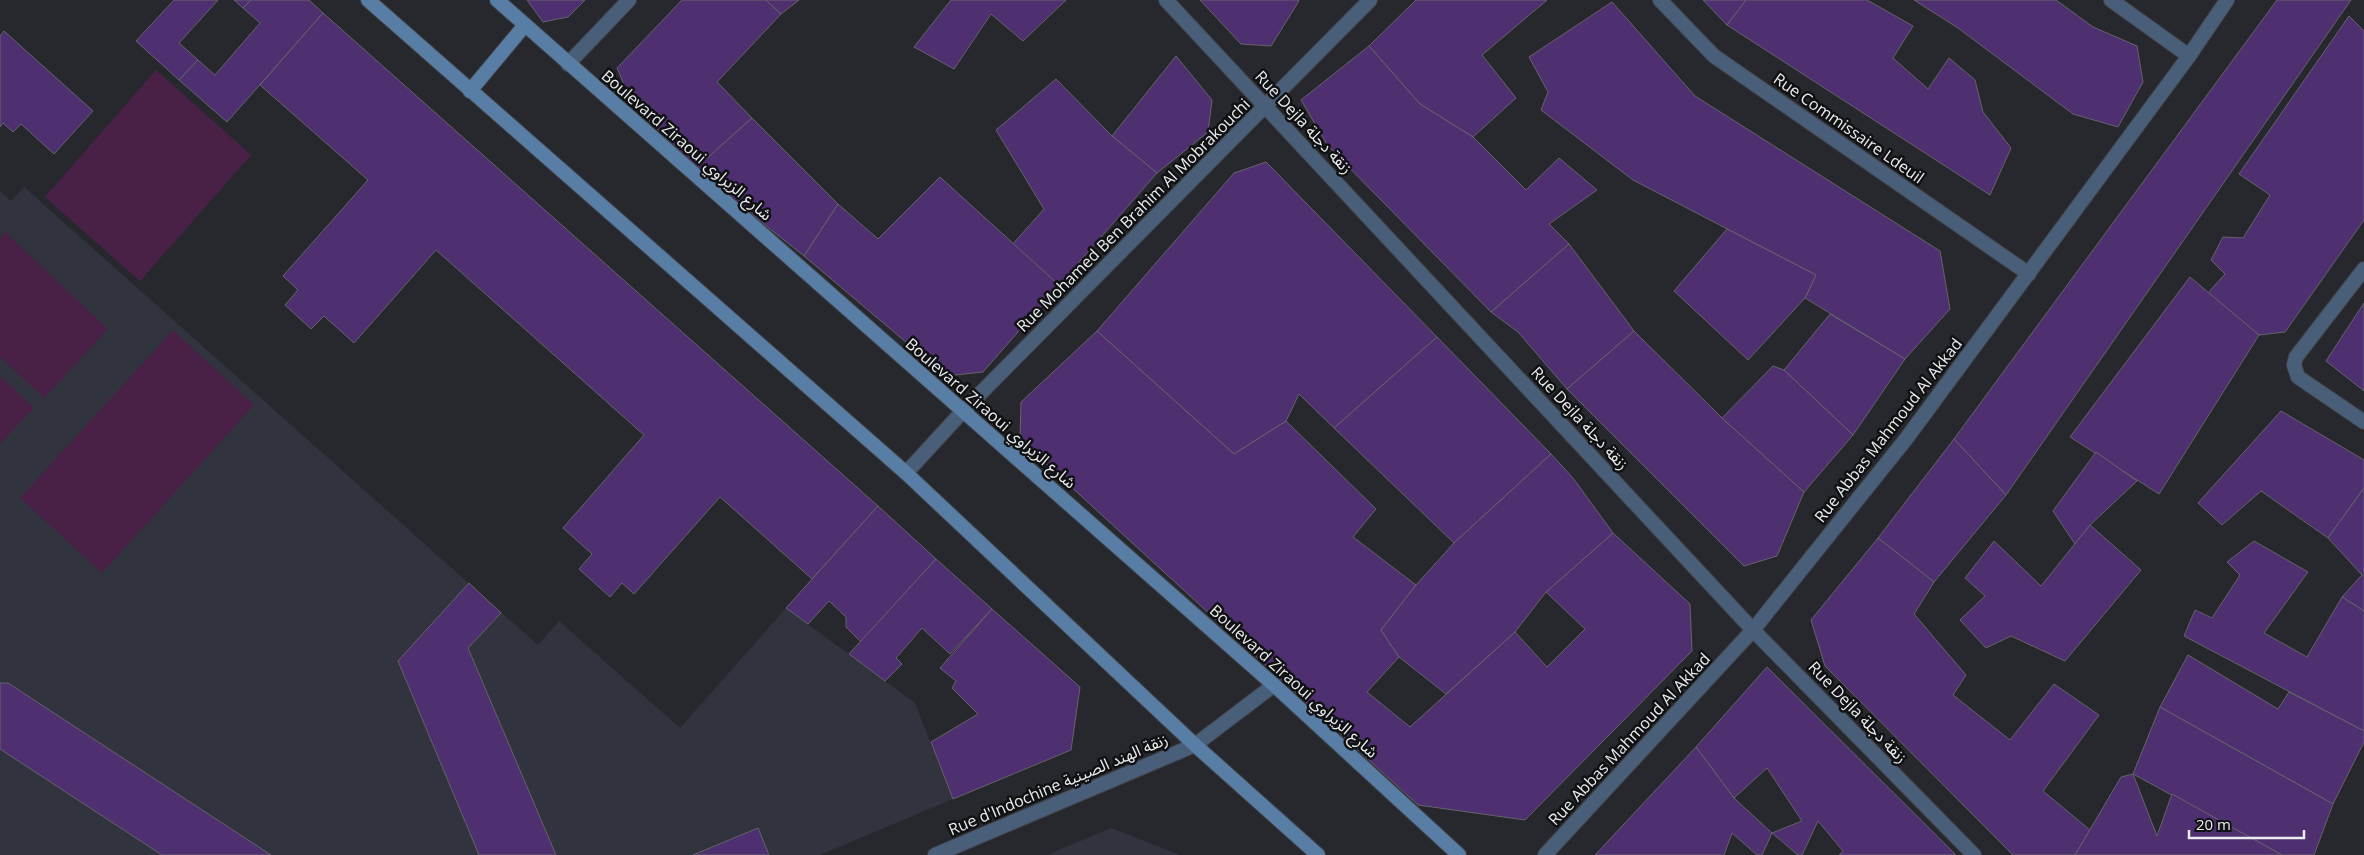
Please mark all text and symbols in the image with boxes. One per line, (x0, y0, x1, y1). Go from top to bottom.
street label: Boulevard Ziraoui شارع الزيراوي (596, 65, 777, 227)
street label: Rue Dejla زنقة دجلة (1250, 66, 1358, 178)
street label: Rue Commissaire Ldeuil (1769, 68, 1929, 188)
street label: Rue Mohamed Ben Brahim Al Mobrakouchi (1011, 93, 1255, 337)
street label: Boulevard Ziraoui شارع الزيراوي (900, 333, 1081, 495)
street label: Rue Abbas Mahmoud Al Akkad (1809, 333, 1967, 527)
street label: Rue Dejla زنقة دجلة (1526, 362, 1634, 474)
street label: Boulevard Ziraoui شارع الزيراوي (1204, 599, 1383, 764)
street label: Rue Abbas Mahmoud Al Akkad (1543, 648, 1715, 830)
street label: Rue Dejla زنقة دجلة (1804, 656, 1912, 768)
street label: Rue d'Indochine زنقة الهند الصينية (945, 728, 1171, 840)
scale bar (2189, 808, 2304, 840)
text: 20 m (2196, 814, 2231, 834)

